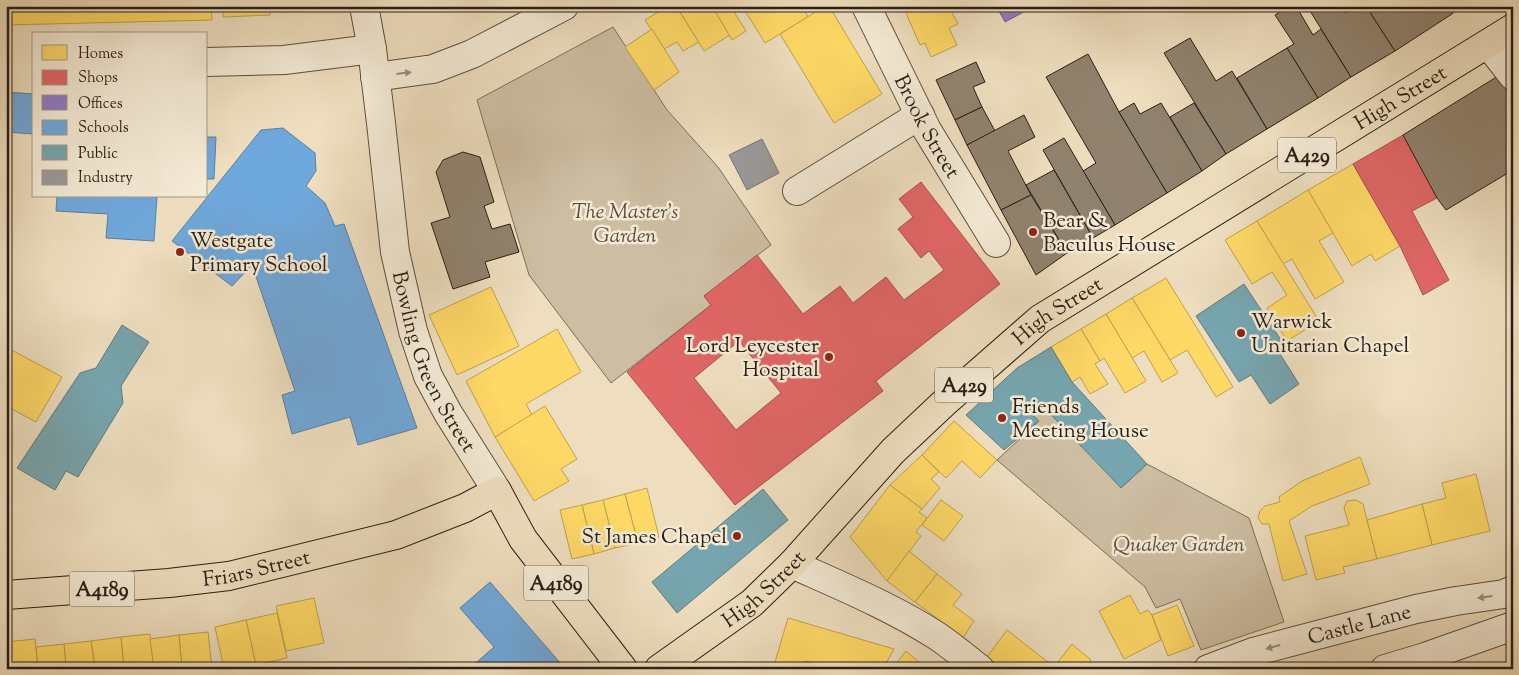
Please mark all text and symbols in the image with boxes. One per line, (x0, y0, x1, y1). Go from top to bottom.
legend (32, 32, 208, 198)
text: Homes (78, 44, 123, 65)
street label: High Street (1349, 59, 1453, 139)
text: Shops (78, 68, 118, 89)
one-way arrow (396, 69, 412, 77)
street label: Brook Street (885, 70, 966, 185)
text: Offices (78, 94, 123, 115)
text: Schools (78, 118, 129, 139)
road number: A429 (1278, 138, 1336, 172)
text: Public (78, 144, 118, 165)
text: Industry (78, 168, 133, 189)
park label: The Master's Garden (572, 198, 678, 252)
place label: Bear & Baculus House (1043, 207, 1176, 261)
marker: Bear & Baculus House (1027, 226, 1039, 238)
place label: Westgate Primary School (190, 227, 328, 281)
marker: Westgate Primary School (174, 246, 186, 258)
street label: Bowling Green Street (383, 268, 482, 459)
street label: High Street (1007, 271, 1109, 354)
place label: Warwick Unitarian Chapel (1251, 308, 1409, 362)
marker: Warwick Unitarian Chapel (1235, 327, 1247, 339)
place label: Lord Leycester Hospital (686, 332, 819, 386)
marker: Lord Leycester Hospital (823, 351, 835, 363)
road number: A429 (935, 368, 993, 402)
place label: Friends Meeting House (1012, 393, 1149, 447)
marker: Friends Meeting House (996, 412, 1008, 424)
place label: St James Chapel (581, 523, 727, 553)
marker: St James Chapel (731, 530, 743, 542)
park label: Quaker Garden (1113, 531, 1245, 561)
street label: Friars Street (201, 544, 314, 596)
street label: High Street (717, 545, 814, 637)
road number: A4189 (524, 566, 588, 600)
road number: A4189 (70, 572, 134, 606)
one-way arrow (1476, 593, 1492, 601)
street label: Castle Lane (1305, 598, 1415, 654)
one-way arrow (1265, 643, 1280, 651)

